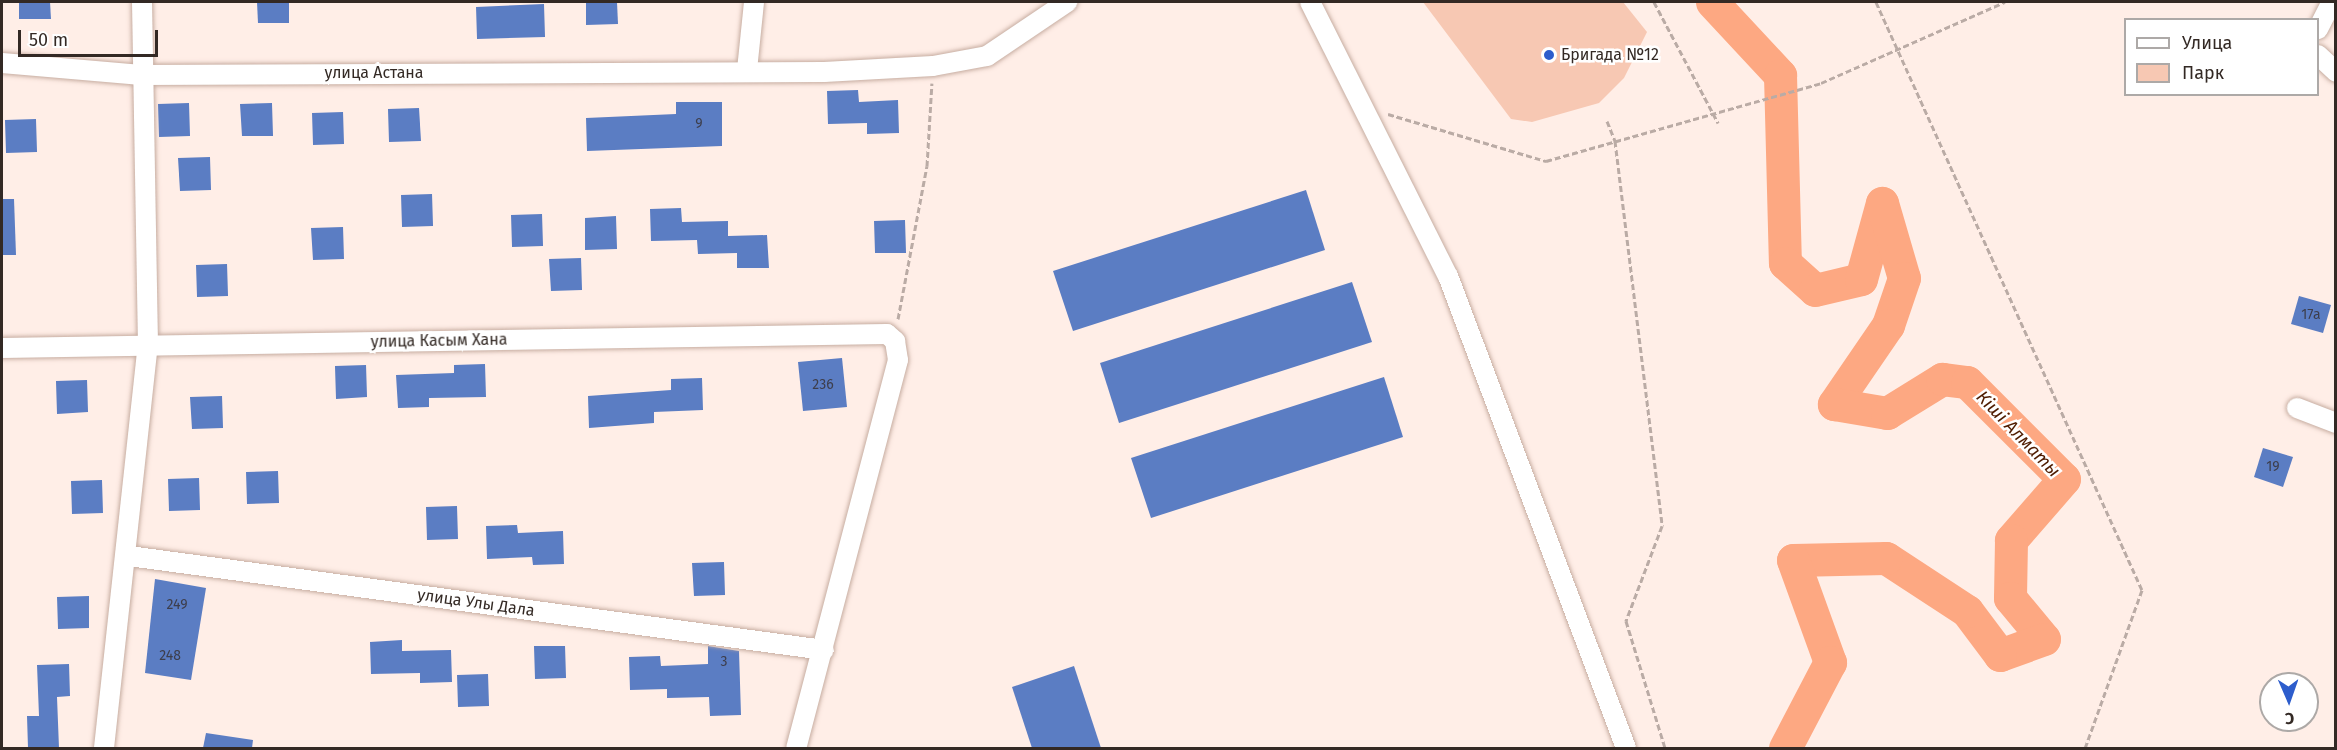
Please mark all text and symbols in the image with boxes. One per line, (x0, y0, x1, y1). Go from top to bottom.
scale bar (21, 18, 160, 56)
legend (2124, 18, 2319, 96)
text: 50 m (29, 29, 68, 51)
text: Улица (2182, 32, 2232, 54)
place label: Бригада №12 (1561, 45, 1659, 65)
marker: Бригада №12 (1542, 48, 1556, 62)
text: Парк (2182, 62, 2224, 84)
street label: улица Астана (324, 63, 424, 83)
house number: 9 (695, 116, 703, 132)
house number: 17а (2301, 307, 2321, 323)
street label: улица Касым Хана (371, 330, 507, 352)
house number: 236 (812, 377, 834, 393)
water label: Кіші Алматы (1971, 386, 2065, 482)
house number: 19 (2266, 459, 2280, 475)
street label: улица Улы Дала (416, 585, 536, 621)
house number: 249 (166, 597, 188, 613)
house number: 248 (159, 648, 181, 664)
house number: 3 (721, 654, 727, 670)
north arrow (2259, 672, 2319, 732)
text: С (2285, 709, 2295, 728)

